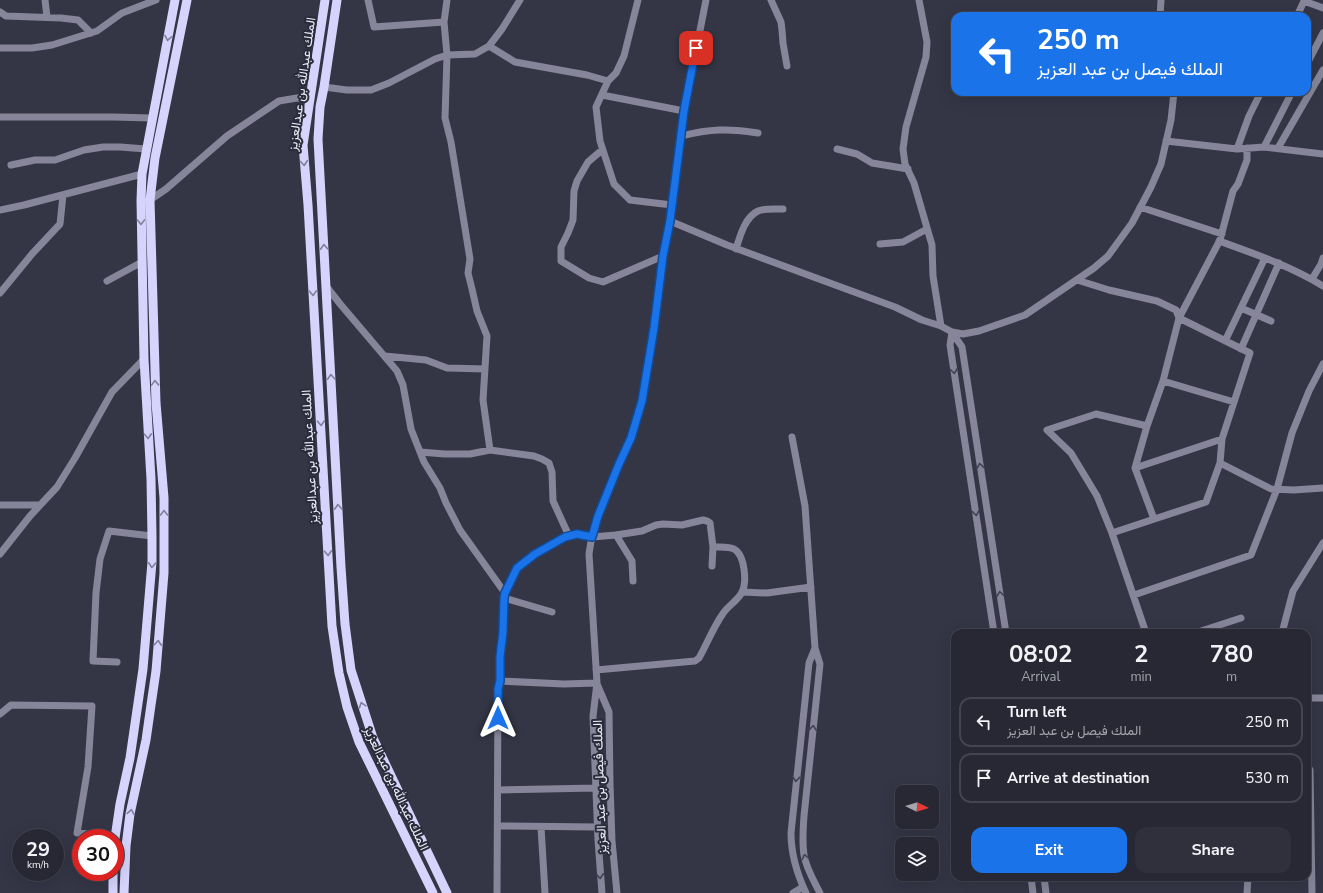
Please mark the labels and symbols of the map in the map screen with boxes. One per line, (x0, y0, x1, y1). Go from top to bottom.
street label: الملك عبدالله بن عبدالعزيز (284, 16, 320, 153)
pin (679, 31, 713, 65)
one-way arrow (164, 35, 172, 41)
one-way arrow (300, 160, 309, 166)
one-way arrow (137, 219, 145, 225)
one-way arrow (319, 244, 328, 250)
one-way arrow (309, 290, 318, 296)
one-way arrow (949, 368, 958, 374)
one-way arrow (326, 374, 335, 380)
one-way arrow (151, 380, 159, 386)
street label: الملك عبدالله بن عبدالعزيز (297, 389, 323, 526)
one-way arrow (316, 420, 325, 426)
one-way arrow (144, 433, 153, 439)
one-way arrow (976, 463, 985, 469)
one-way arrow (334, 504, 342, 510)
one-way arrow (160, 510, 168, 516)
one-way arrow (971, 510, 979, 516)
one-way arrow (323, 550, 332, 556)
one-way arrow (147, 562, 156, 568)
one-way arrow (996, 591, 1005, 598)
one-way arrow (153, 640, 162, 646)
position arrow (477, 697, 519, 739)
one-way arrow (358, 701, 367, 708)
street label: الملك فيصل بن عبد العزيز (589, 720, 611, 855)
street label: الملك عبدالله بن عبدالعزيز (359, 723, 433, 853)
one-way arrow (808, 725, 817, 731)
one-way arrow (792, 776, 801, 783)
north arrow (895, 785, 939, 829)
one-way arrow (126, 809, 134, 815)
speed limit sign: 30 (72, 829, 124, 881)
one-way arrow (802, 854, 810, 861)
one-way arrow (596, 873, 605, 879)

